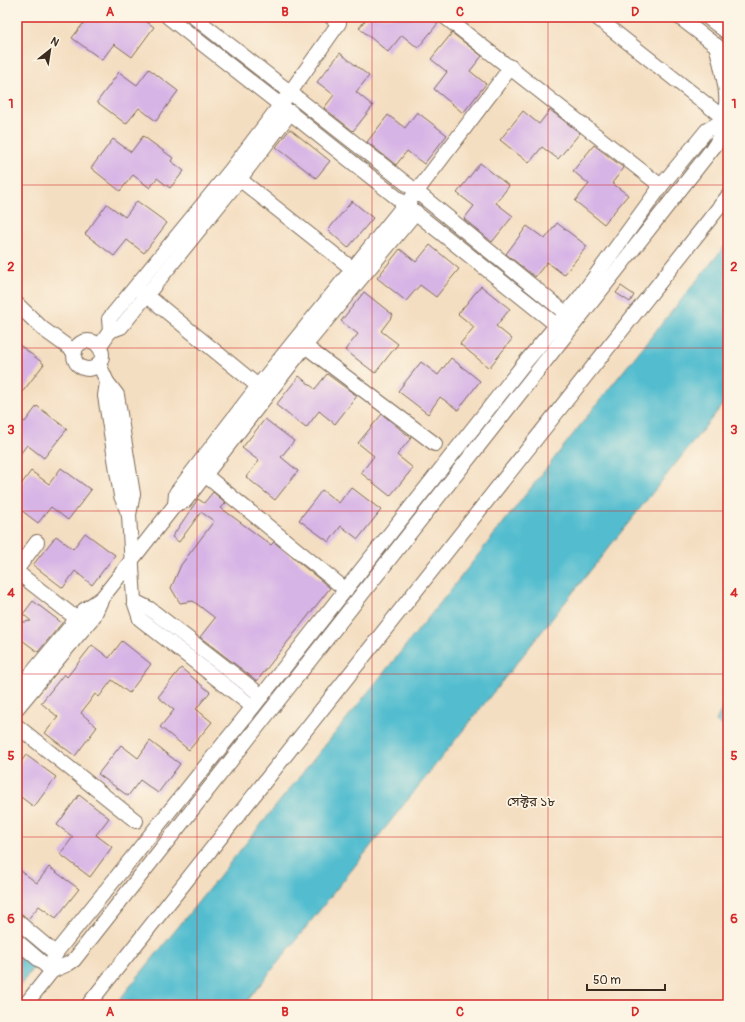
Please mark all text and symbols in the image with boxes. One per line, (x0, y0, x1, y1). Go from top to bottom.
text: A (106, 4, 115, 20)
text: B (281, 4, 289, 20)
text: C (456, 4, 464, 20)
text: D (631, 4, 639, 20)
north arrow (30, 30, 70, 70)
text: N (48, 34, 62, 50)
text: 1 (8, 96, 14, 112)
text: 1 (731, 96, 737, 112)
text: 2 (7, 259, 15, 275)
text: 2 (730, 259, 738, 275)
text: 3 (7, 422, 15, 438)
text: 3 (730, 422, 738, 438)
text: 4 (7, 585, 15, 601)
text: 4 (730, 585, 738, 601)
text: 5 (7, 748, 15, 764)
text: 5 (730, 748, 738, 764)
district label: সেক্টর ১৮ (507, 794, 555, 810)
text: 6 (7, 911, 15, 927)
text: 6 (730, 911, 738, 927)
scale bar (587, 966, 665, 992)
text: 50 m (593, 973, 621, 988)
text: A (106, 1004, 115, 1020)
text: B (281, 1004, 289, 1020)
text: C (456, 1004, 464, 1020)
text: D (631, 1004, 639, 1020)

